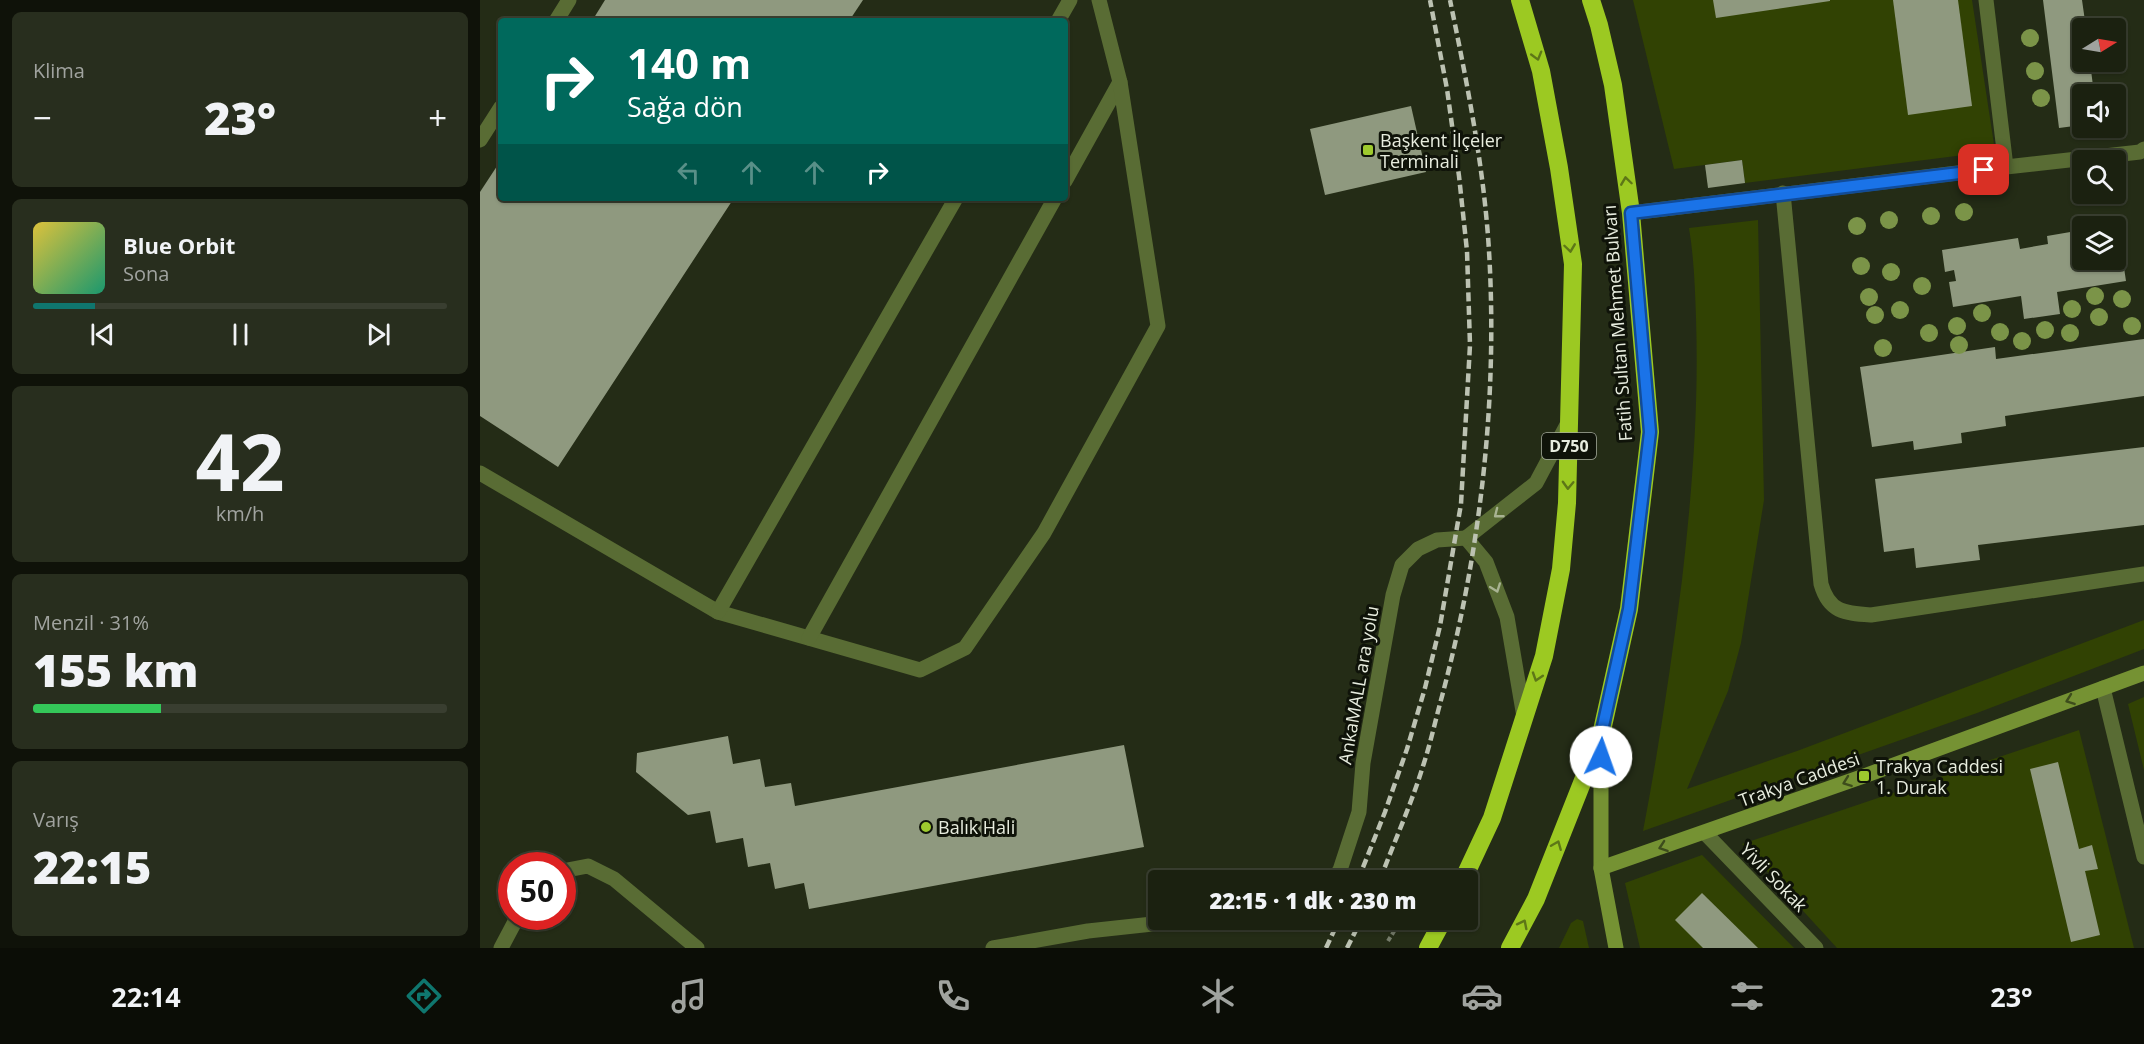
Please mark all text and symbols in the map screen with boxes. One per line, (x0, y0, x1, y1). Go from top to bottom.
north arrow (2072, 18, 2126, 72)
map controls (2072, 18, 2126, 270)
text: 140 m (627, 34, 751, 91)
icon: right (528, 42, 606, 120)
one-way arrow (1529, 51, 1542, 61)
text: Klima (33, 57, 85, 84)
button: sound (2072, 84, 2126, 138)
text: 23° (204, 87, 276, 148)
text: Sağa dön (627, 88, 743, 125)
text: − (33, 95, 52, 140)
text: + (428, 95, 447, 140)
place label: Başkent İlçeler Terminali (1380, 128, 1503, 173)
marker: Başkent İlçeler Terminali (1361, 143, 1375, 157)
pin (1958, 144, 2009, 195)
button: search (2072, 150, 2126, 204)
icon: arrive (1967, 153, 2000, 186)
icon: left (672, 156, 705, 189)
icon: ahead (735, 156, 768, 189)
icon: ahead (798, 156, 831, 189)
icon: right (861, 156, 894, 189)
one-way arrow (1621, 176, 1633, 185)
street label: Fatih Sultan Mehmet Bulvarı (1597, 204, 1637, 442)
button: layers (2072, 216, 2126, 270)
text: Blue Orbit (123, 230, 235, 260)
one-way arrow (1564, 243, 1576, 253)
text: Sona (123, 260, 169, 287)
icon: previous (86, 318, 119, 351)
icon: pause (224, 318, 257, 351)
icon: next (362, 318, 395, 351)
text: 42 (195, 408, 285, 514)
road number: D750 (1542, 433, 1596, 459)
one-way arrow (1562, 480, 1574, 489)
text: km/h (216, 500, 264, 527)
one-way arrow (1494, 506, 1505, 517)
one-way arrow (1489, 582, 1501, 593)
street label: AnkaMALL ara yolu (1332, 604, 1384, 766)
text: Menzil · 31% (33, 609, 149, 636)
text: 155 km (33, 639, 198, 700)
one-way arrow (1532, 671, 1544, 682)
one-way arrow (2065, 693, 2075, 706)
position arrow (1569, 725, 1633, 789)
street label: Trakya Caddesi (1735, 746, 1863, 812)
place label: Trakya Caddesi 1. Durak (1876, 754, 2003, 799)
marker: Trakya Caddesi 1. Durak (1857, 769, 1871, 783)
one-way arrow (1842, 775, 1853, 788)
text: Varış (33, 806, 79, 833)
place label: Balık Hali (938, 815, 1015, 839)
marker: Balık Hali (919, 820, 933, 834)
text: 22:15 (33, 836, 151, 897)
street label: Yivli Sokak (1735, 837, 1813, 917)
one-way arrow (1550, 840, 1562, 851)
one-way arrow (1658, 840, 1669, 852)
speed limit sign: 50 (498, 852, 576, 930)
text: 22:15 · 1 dk · 230 m (1209, 885, 1417, 915)
one-way arrow (1516, 919, 1527, 930)
icon: directions (403, 975, 445, 1017)
icon: music (668, 975, 710, 1017)
icon: phone (932, 975, 974, 1017)
icon: climate (1197, 975, 1239, 1017)
icon: car (1461, 975, 1503, 1017)
icon: filters (1726, 975, 1768, 1017)
text: 22:14 (111, 978, 181, 1015)
text: 23° (1990, 978, 2033, 1015)

